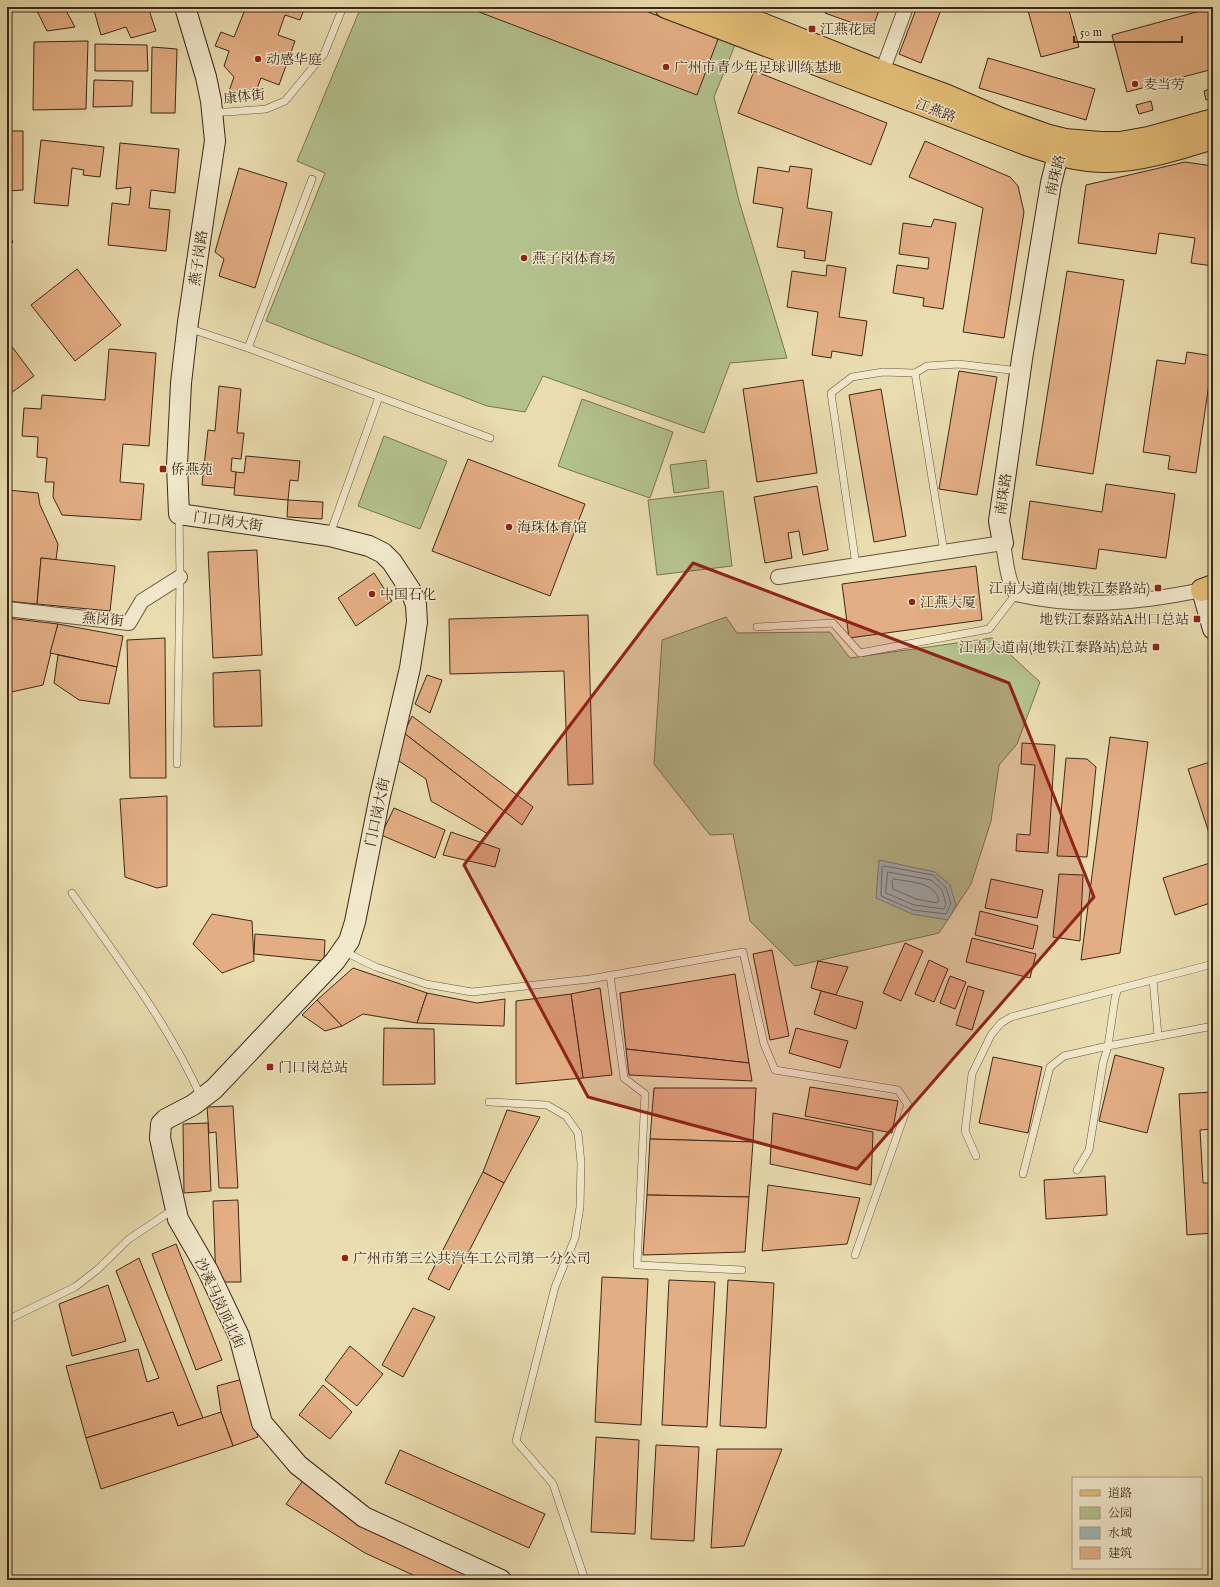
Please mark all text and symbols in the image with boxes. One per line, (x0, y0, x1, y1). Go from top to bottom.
scale bar (1074, 18, 1182, 44)
place label: 江燕花园 (820, 21, 876, 39)
marker: 江燕花园 (807, 24, 817, 34)
text: 50 m (1080, 25, 1102, 40)
place label: 动感华庭 (266, 51, 322, 69)
marker: 动感华庭 (253, 54, 263, 64)
place label: 广州市青少年足球训练基地 (674, 59, 842, 77)
marker: 广州市青少年足球训练基地 (661, 62, 671, 72)
place label: 麦当劳 (1143, 76, 1185, 94)
marker: 麦当劳 (1130, 79, 1140, 89)
street label: 康体街 (222, 86, 266, 108)
street label: 江燕路 (913, 95, 958, 127)
street label: 南珠路 (1042, 153, 1070, 198)
street label: 燕子岗路 (186, 229, 212, 287)
place label: 燕子岗体育场 (532, 250, 616, 268)
marker: 燕子岗体育场 (519, 253, 529, 263)
place label: 侨燕苑 (171, 461, 213, 479)
marker: 侨燕苑 (158, 464, 168, 474)
street label: 南珠路 (992, 472, 1016, 516)
street label: 门口岗大街 (192, 508, 264, 536)
place label: 海珠体育馆 (517, 519, 587, 537)
marker: 海珠体育馆 (504, 522, 514, 532)
place label: 江南大道南(地铁江泰路站) (989, 580, 1150, 598)
marker: 江南大道南(地铁江泰路站) (1153, 583, 1163, 593)
place label: 中国石化 (380, 586, 436, 604)
marker: 中国石化 (367, 589, 377, 599)
place label: 江燕大厦 (920, 594, 976, 612)
marker: 江燕大厦 (907, 597, 917, 607)
street label: 燕岗街 (81, 609, 125, 631)
place label: 地铁江泰路站A出口总站 (1040, 611, 1189, 629)
marker: 地铁江泰路站A出口总站 (1192, 614, 1202, 624)
place label: 江南大道南(地铁江泰路站)总站 (959, 639, 1148, 657)
marker: 江南大道南(地铁江泰路站)总站 (1151, 642, 1161, 652)
street label: 门口岗大街 (362, 776, 394, 848)
place label: 门口岗总站 (278, 1059, 348, 1077)
marker: 门口岗总站 (265, 1062, 275, 1072)
place label: 广州市第三公共汽车工公司第一分公司 (353, 1250, 591, 1268)
marker: 广州市第三公共汽车工公司第一分公司 (340, 1253, 350, 1263)
street label: 沙溪马岗顶北街 (190, 1255, 248, 1352)
legend (1072, 1477, 1202, 1569)
text: 道路 (1108, 1486, 1132, 1501)
text: 公园 (1108, 1506, 1132, 1521)
text: 水域 (1108, 1526, 1132, 1541)
text: 建筑 (1108, 1546, 1132, 1561)

